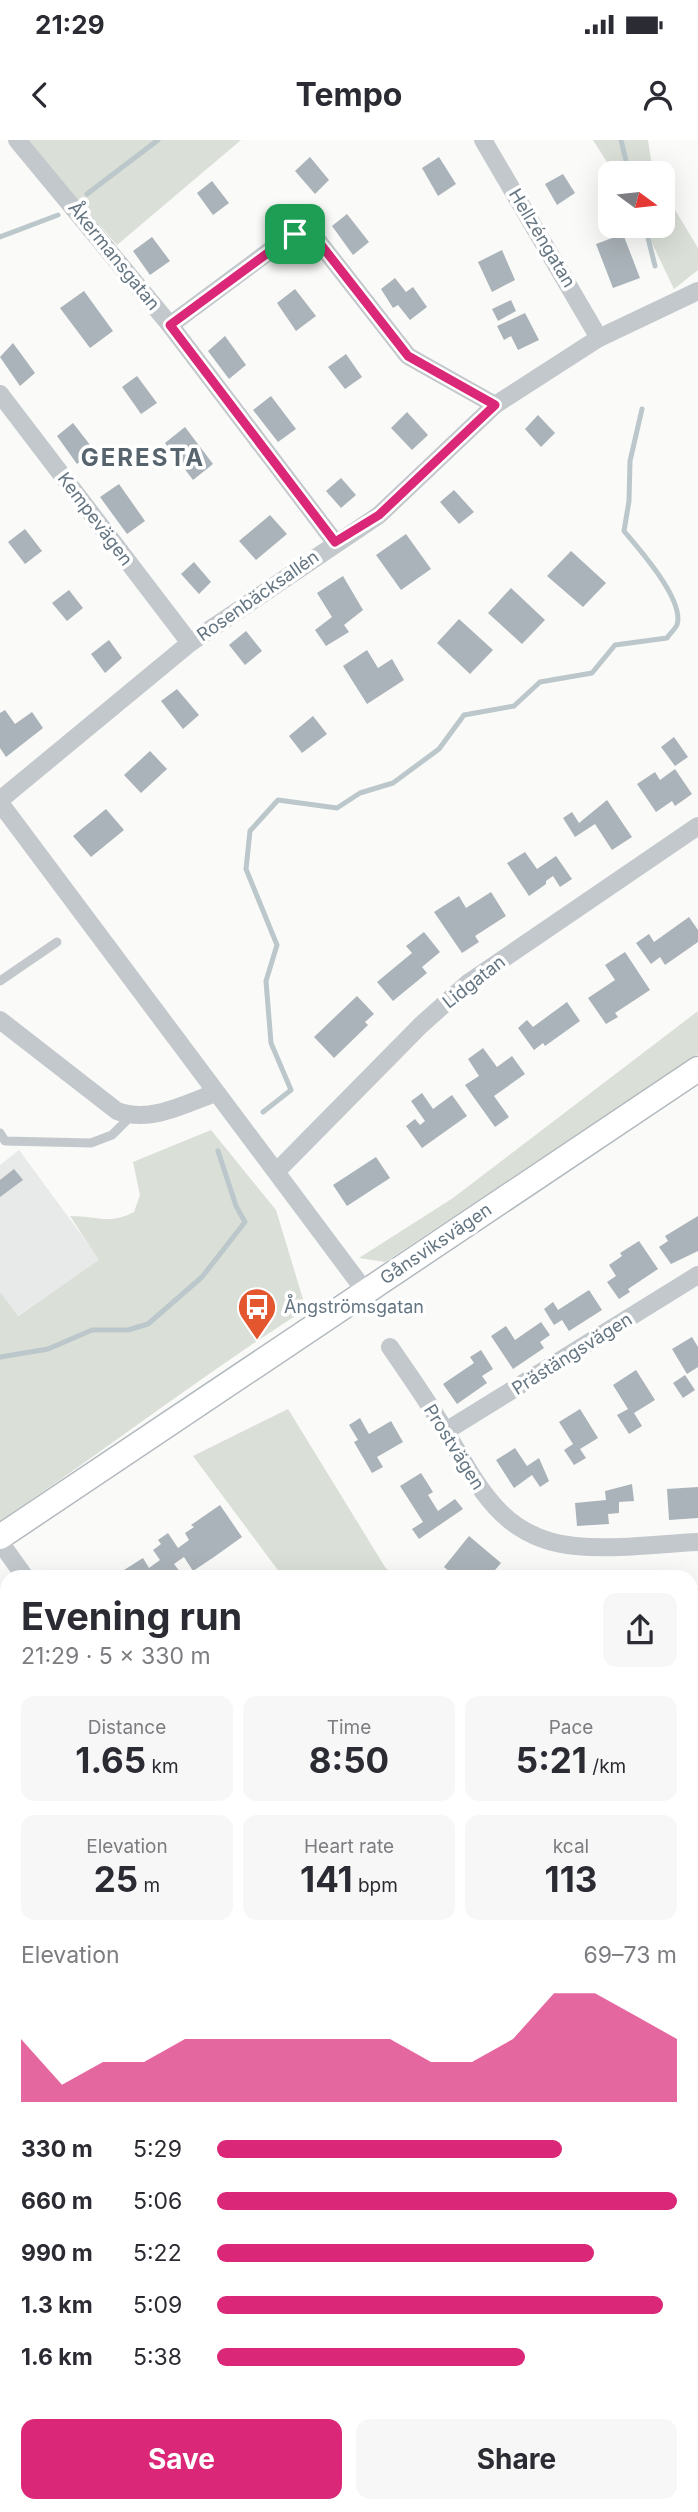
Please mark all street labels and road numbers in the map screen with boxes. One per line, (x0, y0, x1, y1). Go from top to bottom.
street label: Hellzéngatan (505, 185, 580, 291)
street label: Åkermansgatan (64, 196, 166, 314)
street label: Kempevägen (54, 468, 137, 569)
street label: Rosenbäcksallén (193, 546, 323, 645)
street label: Lidgatan (438, 951, 509, 1012)
street label: Gånsviksvägen (376, 1199, 495, 1289)
street label: Prästängsvägen (508, 1308, 636, 1399)
street label: Prostvägen (420, 1400, 489, 1493)

